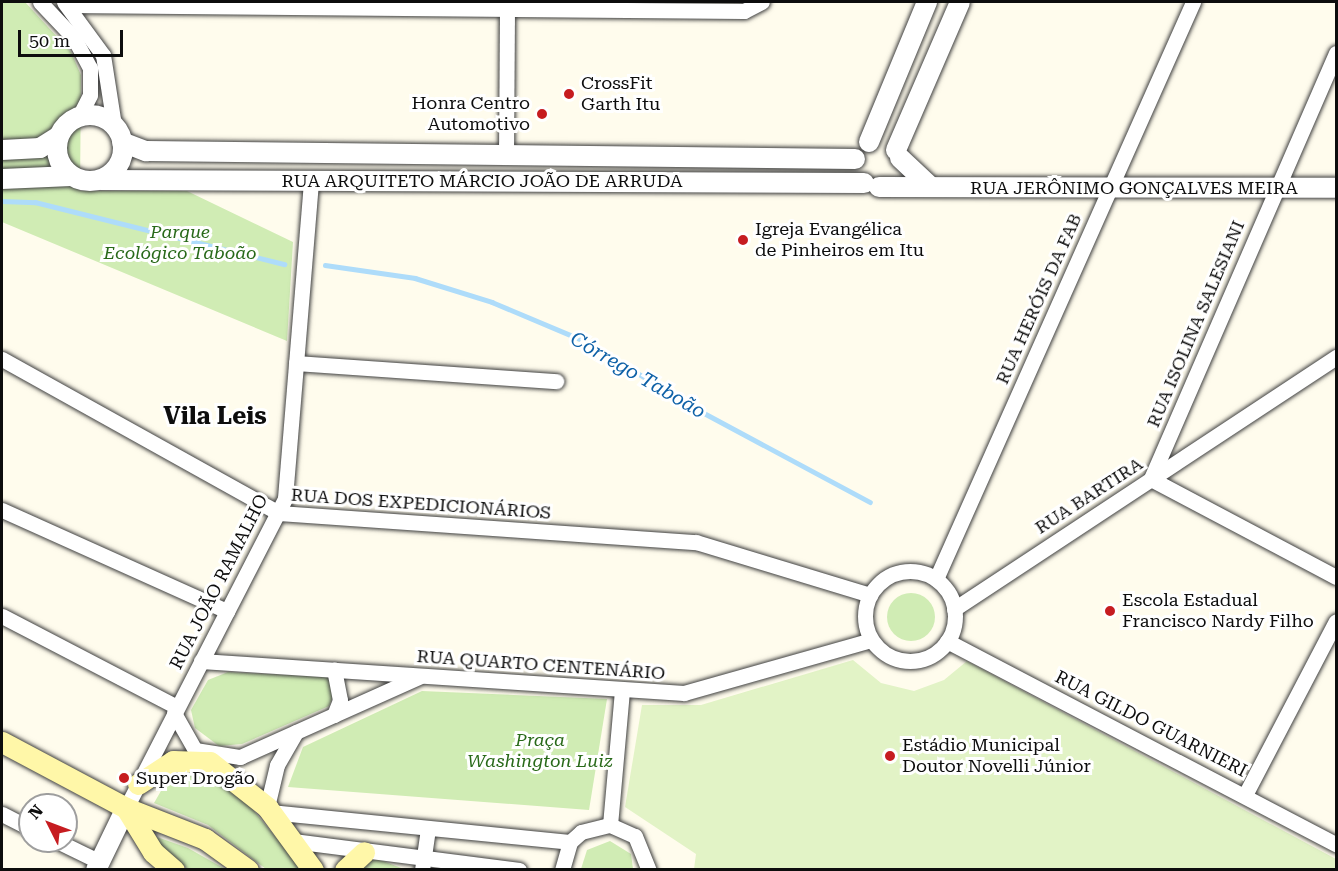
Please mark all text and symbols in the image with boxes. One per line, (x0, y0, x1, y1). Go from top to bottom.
scale bar (21, 18, 126, 56)
text: 50 m (29, 30, 70, 51)
place label: CrossFit Garth Itu (581, 73, 660, 116)
marker: CrossFit Garth Itu (562, 87, 576, 101)
place label: Honra Centro Automotivo (412, 93, 530, 136)
marker: Honra Centro Automotivo (535, 107, 549, 121)
street label: RUA ARQUITETO MÁRCIO JOÃO DE ARRUDA (281, 170, 683, 192)
street label: RUA JERÔNIMO GONÇALVES MEIRA (970, 177, 1298, 199)
street label: RUA HERÓIS DA FAB (992, 210, 1086, 388)
street label: RUA ISOLINA SALESIANI (1143, 217, 1249, 431)
place label: Igreja Evangélica de Pinheiros em Itu (755, 219, 924, 262)
park label: Parque Ecológico Taboão (104, 222, 256, 264)
marker: Igreja Evangélica de Pinheiros em Itu (736, 233, 750, 247)
water label: Córrego Taboão (566, 327, 710, 423)
district label: Vila Leis (163, 403, 267, 431)
street label: RUA BARTIRA (1031, 453, 1147, 539)
street label: RUA DOS EXPEDICIONÁRIOS (290, 484, 552, 524)
street label: RUA JOÃO RAMALHO (165, 491, 273, 673)
place label: Escola Estadual Francisco Nardy Filho (1122, 590, 1314, 632)
marker: Escola Estadual Francisco Nardy Filho (1103, 604, 1117, 618)
street label: RUA QUARTO CENTENÁRIO (416, 646, 666, 684)
street label: RUA GILDO GUARNIERI (1051, 666, 1251, 782)
park label: Praça Washington Luiz (467, 730, 613, 772)
place label: Estádio Municipal Doutor Novelli Júnior (902, 735, 1091, 777)
marker: Estádio Municipal Doutor Novelli Júnior (883, 749, 897, 763)
place label: Super Drogão (136, 767, 255, 789)
marker: Super Drogão (117, 771, 131, 785)
north arrow (18, 793, 78, 853)
text: N (25, 801, 47, 823)

